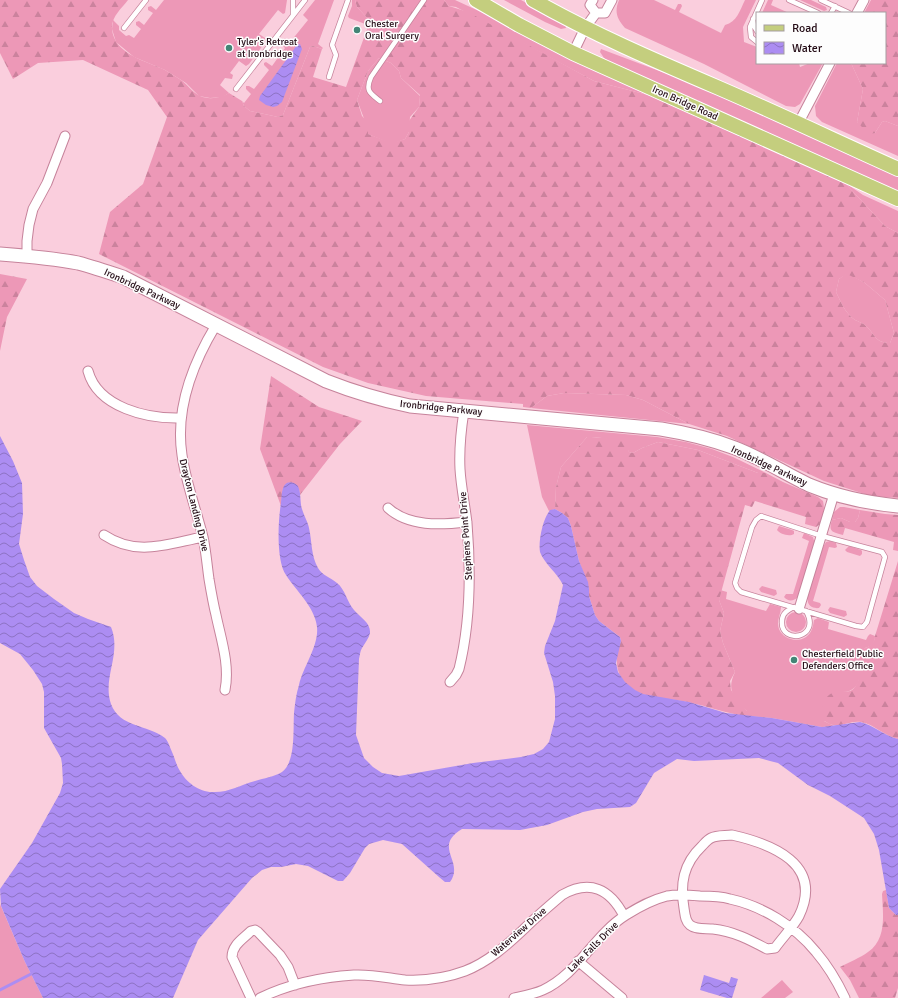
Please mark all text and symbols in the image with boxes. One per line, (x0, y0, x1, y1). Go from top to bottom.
legend (756, 12, 886, 64)
place label: Chester Oral Surgery (365, 18, 419, 42)
text: Road (792, 21, 818, 36)
marker: Chester Oral Surgery (352, 25, 362, 35)
place label: Tyler's Retreat at Ironbridge (237, 36, 298, 60)
text: Water (792, 41, 823, 56)
marker: Tyler's Retreat at Ironbridge (224, 43, 234, 53)
street label: Iron Bridge Road (650, 83, 720, 123)
street label: Ironbridge Parkway (102, 266, 182, 312)
street label: Ironbridge Parkway (399, 398, 483, 418)
street label: Ironbridge Parkway (729, 443, 809, 489)
street label: Drayton Landing Drive (177, 457, 211, 553)
street label: Stephens Point Drive (457, 491, 475, 581)
place label: Chesterfield Public Defenders Office (802, 648, 883, 672)
marker: Chesterfield Public Defenders Office (789, 655, 799, 665)
street label: Waterview Drive (489, 905, 549, 959)
street label: Lake Falls Drive (565, 919, 621, 975)

